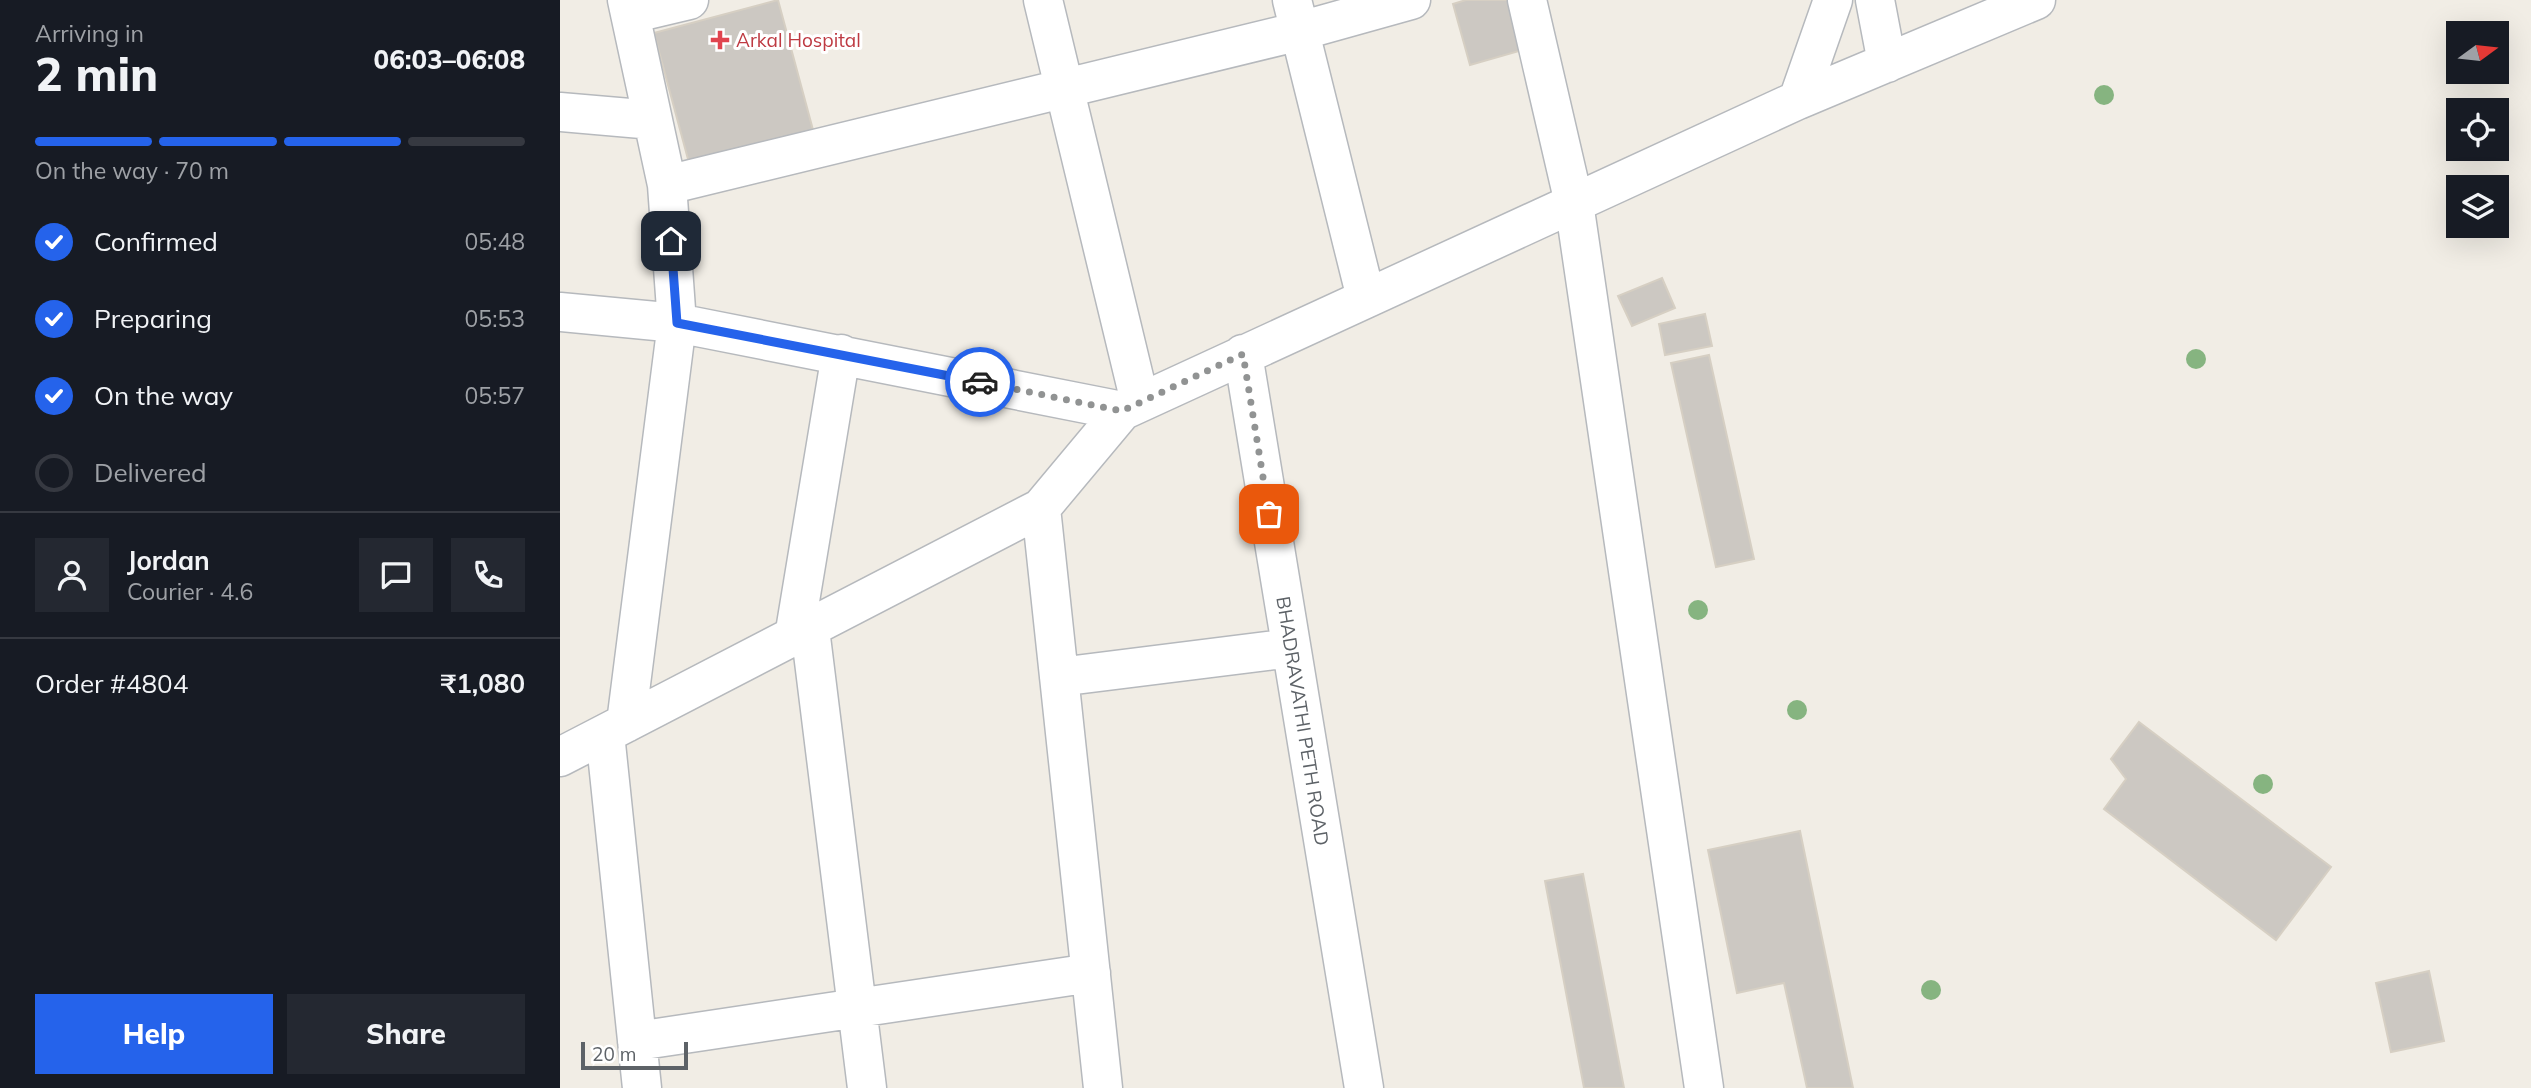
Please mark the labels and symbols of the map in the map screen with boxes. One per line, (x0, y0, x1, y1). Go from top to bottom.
north arrow (2446, 21, 2510, 84)
place label: Arkal Hospital (736, 28, 861, 52)
marker: Arkal Hospital (710, 30, 730, 50)
pin (641, 211, 701, 271)
courier (945, 347, 1015, 417)
pin (1239, 484, 1299, 544)
street label: BHADRAVATHI PETH ROAD (1271, 595, 1335, 847)
scale bar (581, 1039, 688, 1071)

